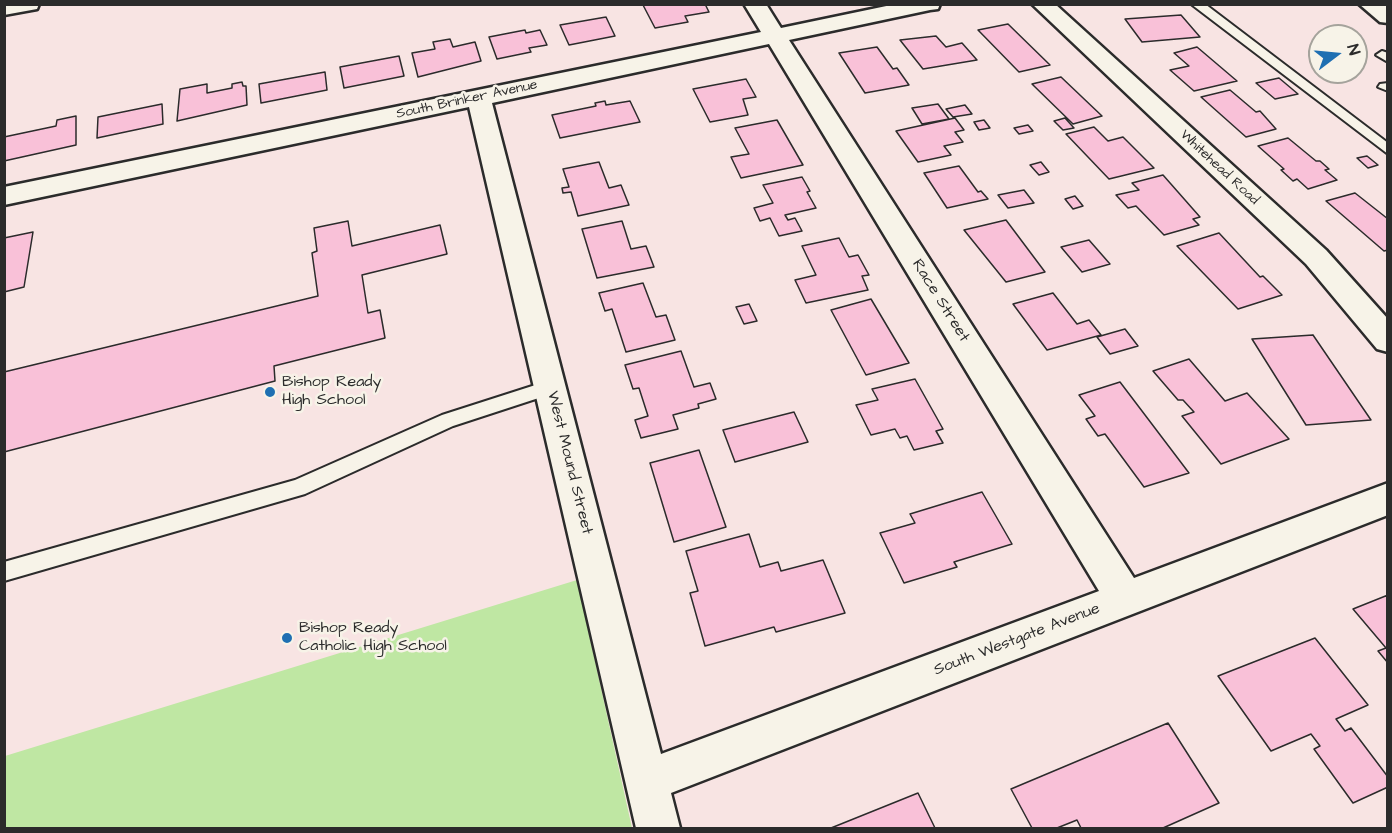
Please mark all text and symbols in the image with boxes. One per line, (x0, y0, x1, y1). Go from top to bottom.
north arrow (1308, 24, 1368, 84)
text: N (1341, 42, 1365, 57)
street label: South Brinker Avenue (395, 77, 539, 123)
street label: Whitehead Road (1176, 127, 1262, 209)
street label: Race Street (907, 256, 973, 346)
place label: Bishop Ready High School (282, 373, 381, 411)
marker: Bishop Ready High School (263, 385, 277, 399)
street label: West Mound Street (542, 389, 596, 537)
street label: South Westgate Avenue (931, 599, 1103, 681)
place label: Bishop Ready Catholic High School (299, 619, 447, 657)
marker: Bishop Ready Catholic High School (280, 631, 294, 645)

